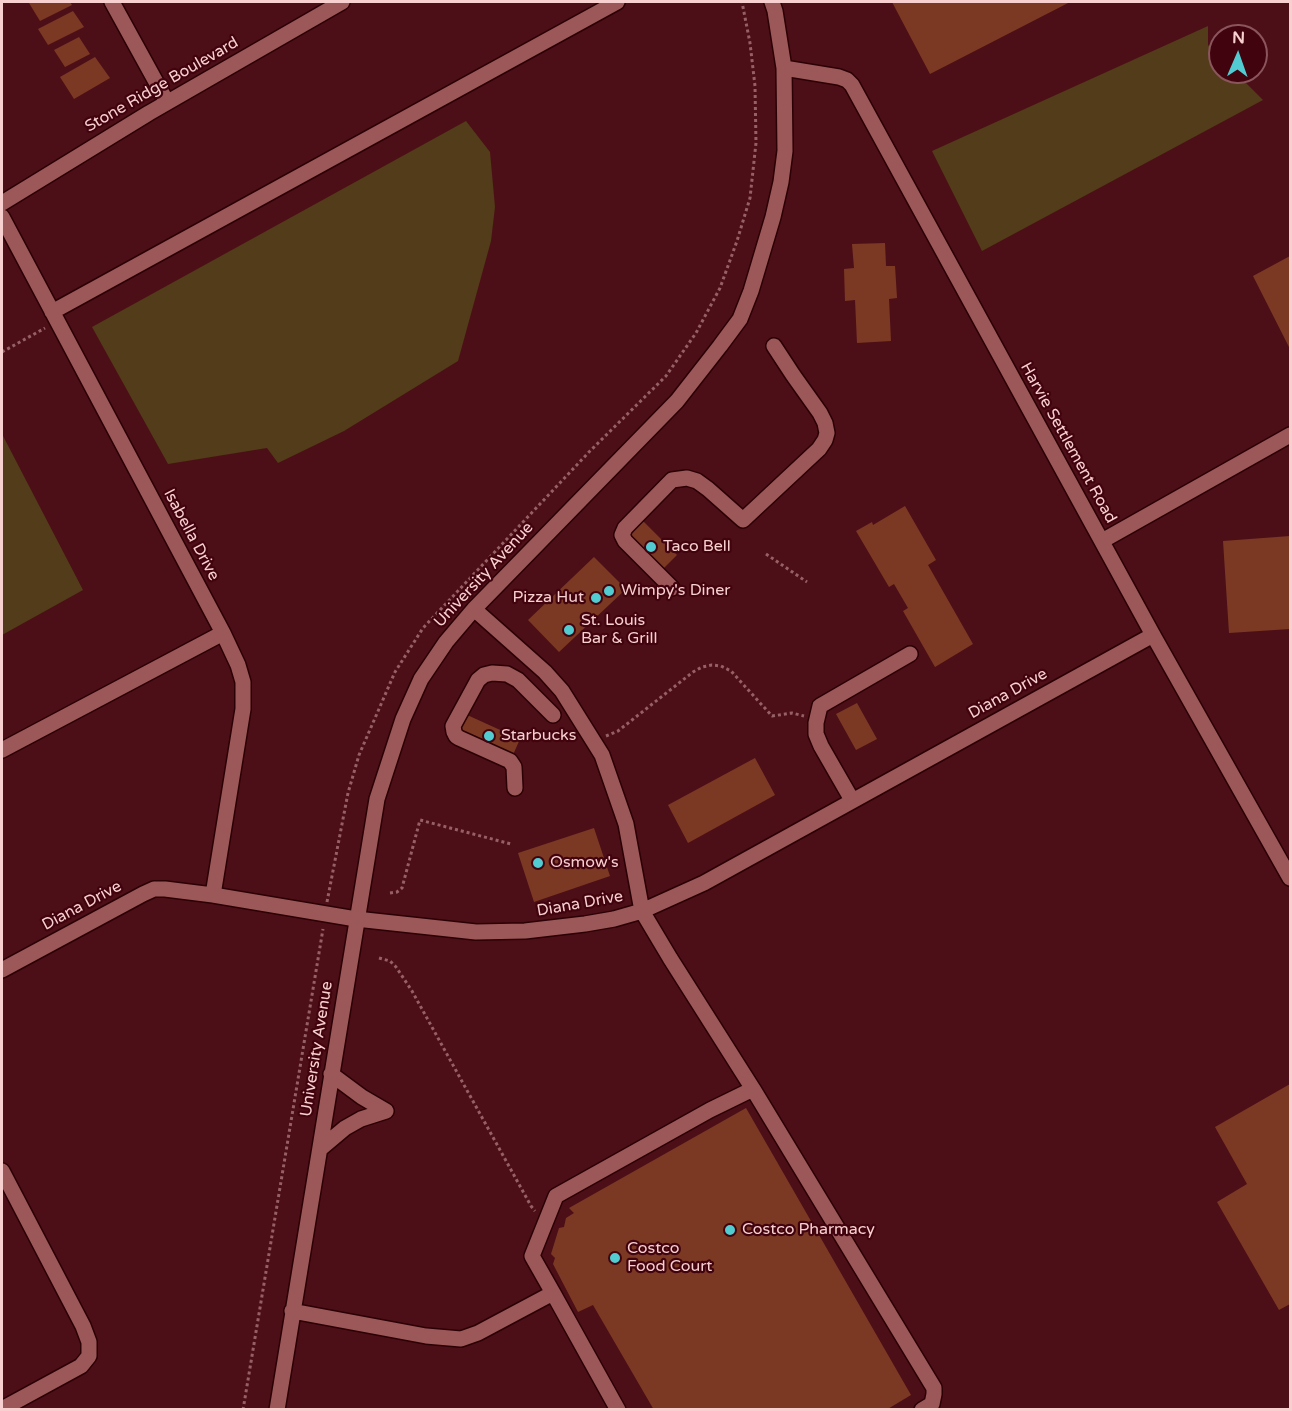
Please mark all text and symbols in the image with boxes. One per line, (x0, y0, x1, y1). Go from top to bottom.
north arrow (1208, 24, 1268, 84)
text: N (1232, 28, 1245, 48)
street label: Stone Ridge Boulevard (82, 33, 242, 137)
street label: Harvie Settlement Road (1016, 359, 1120, 527)
street label: Isabella Drive (159, 486, 223, 584)
street label: University Avenue (430, 518, 538, 632)
place label: Taco Bell (663, 537, 731, 557)
marker: Taco Bell (644, 540, 658, 554)
place label: Wimpy's Diner (621, 581, 730, 601)
marker: Wimpy's Diner (602, 584, 616, 598)
place label: Pizza Hut (513, 588, 584, 608)
marker: Pizza Hut (589, 591, 603, 605)
place label: St. Louis Bar & Grill (581, 611, 657, 649)
marker: St. Louis Bar & Grill (562, 623, 576, 637)
street label: Diana Drive (965, 664, 1051, 724)
place label: Starbucks (501, 726, 576, 746)
marker: Starbucks (482, 729, 496, 743)
place label: Osmow's (550, 853, 619, 873)
marker: Osmow's (531, 856, 545, 870)
street label: Diana Drive (39, 877, 125, 935)
street label: Diana Drive (535, 887, 625, 921)
street label: University Avenue (297, 980, 337, 1118)
place label: Costco Pharmacy (742, 1220, 875, 1240)
marker: Costco Pharmacy (723, 1223, 737, 1237)
place label: Costco Food Court (627, 1239, 712, 1277)
marker: Costco Food Court (608, 1251, 622, 1265)

